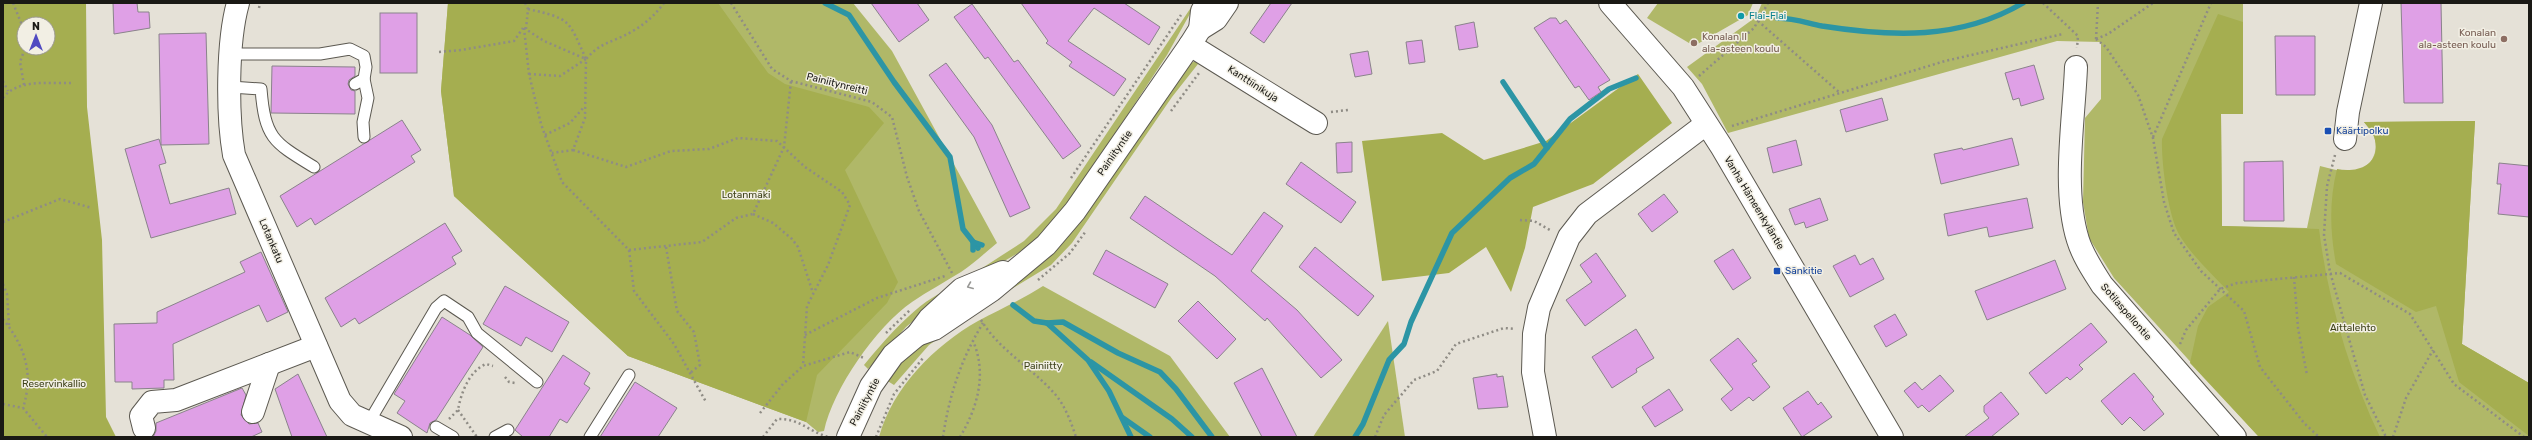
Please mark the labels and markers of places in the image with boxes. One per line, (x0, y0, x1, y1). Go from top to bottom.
place label: Flai-Flai (1749, 10, 1786, 22)
marker: Flai-Flai (1736, 11, 1746, 21)
place label: Konalan ala-asteen koulu (2418, 27, 2496, 51)
place label: Konalan II ala-asteen koulu (1702, 31, 1780, 55)
marker: Konalan ala-asteen koulu (2499, 34, 2509, 44)
marker: Konalan II ala-asteen koulu (1689, 38, 1699, 48)
place label: Käärtipolku (2336, 125, 2388, 137)
marker: Käärtipolku (2323, 126, 2333, 136)
place label: Sänkitie (1785, 265, 1823, 277)
marker: Sänkitie (1772, 266, 1782, 276)

